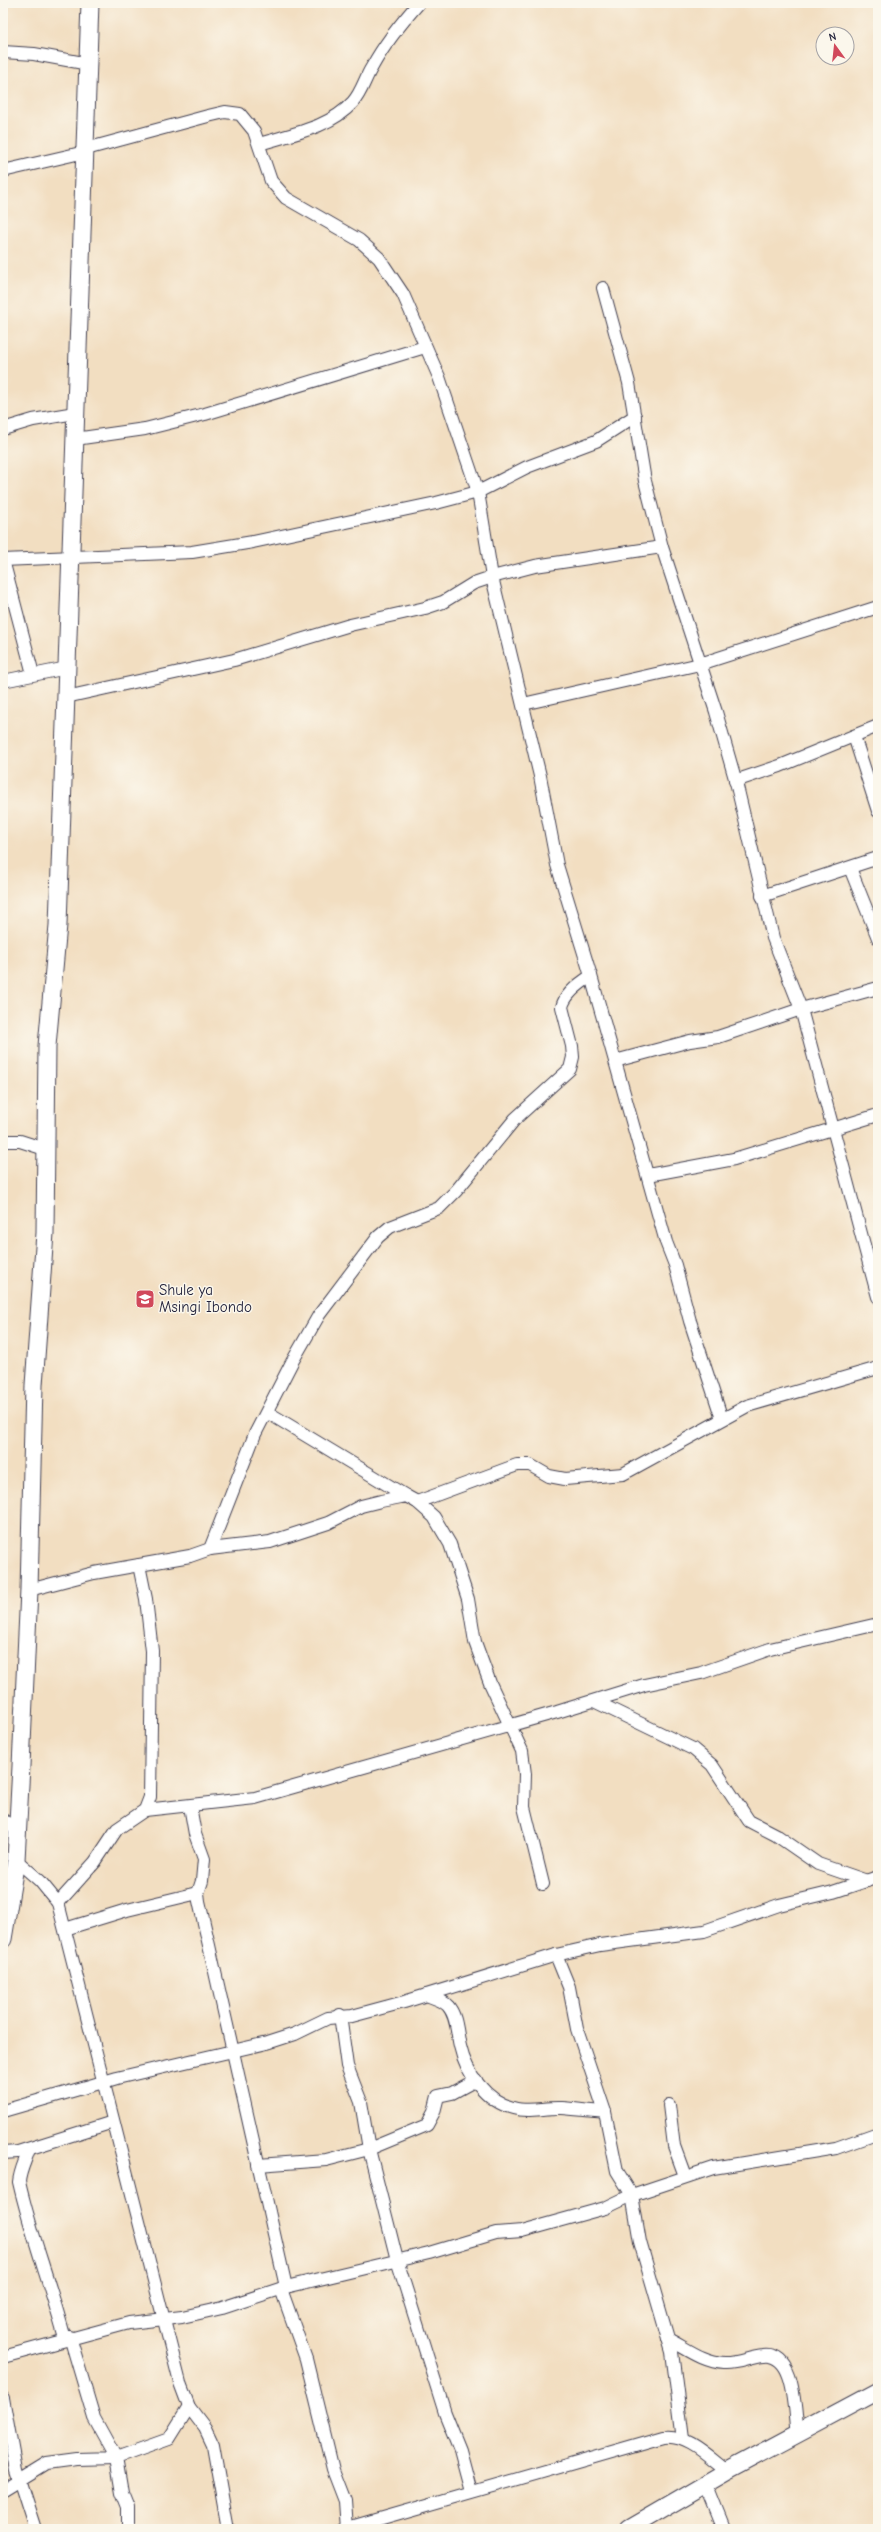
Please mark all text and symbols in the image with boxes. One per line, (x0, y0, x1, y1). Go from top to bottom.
north arrow (815, 26, 855, 66)
text: N (827, 30, 838, 44)
place label: Shule ya Msingi Ibondo (159, 1281, 252, 1316)
school or university icon: Shule ya Msingi Ibondo (134, 1288, 156, 1310)

